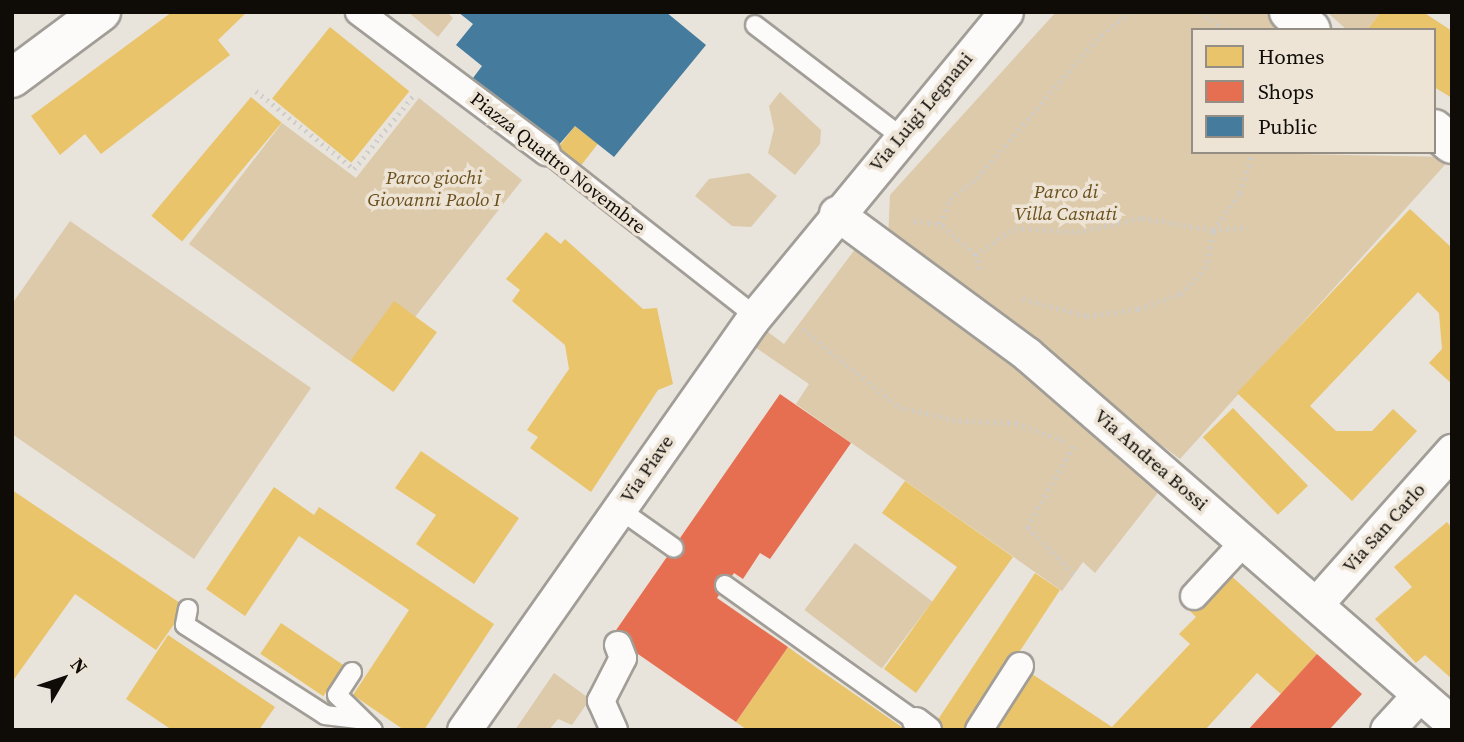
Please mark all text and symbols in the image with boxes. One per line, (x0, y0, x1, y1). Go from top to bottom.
legend (1191, 28, 1436, 154)
text: Homes (1258, 42, 1324, 71)
street label: Via Luigi Legnani (864, 48, 978, 176)
text: Shops (1258, 77, 1314, 106)
street label: Piazza Quattro Novembre (466, 87, 650, 239)
text: Public (1258, 112, 1317, 141)
park label: Parco giochi Giovanni Paolo I (367, 167, 501, 211)
park label: Parco di Villa Casnati (1015, 181, 1117, 225)
street label: Via Andrea Bossi (1090, 405, 1212, 515)
street label: Via Piave (616, 431, 678, 507)
street label: Via San Carlo (1338, 478, 1430, 578)
north arrow (28, 644, 98, 714)
text: N (65, 652, 94, 679)

